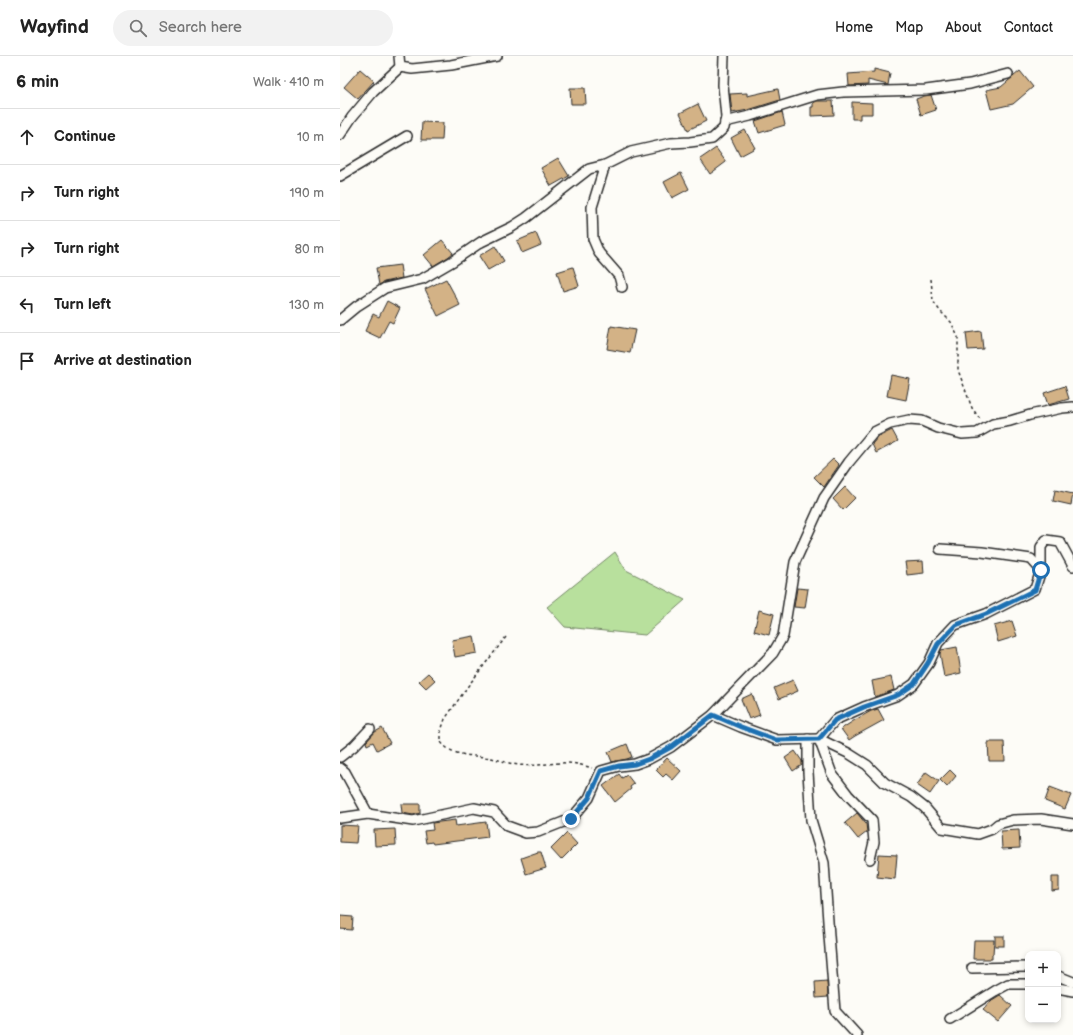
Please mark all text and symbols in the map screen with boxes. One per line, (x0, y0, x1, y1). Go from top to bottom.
search box (113, 10, 393, 46)
text: Wayfind (20, 16, 89, 39)
icon: search (127, 17, 149, 39)
text: Search here (159, 18, 242, 37)
text: Home (835, 19, 873, 36)
text: Map (895, 19, 923, 36)
text: About (945, 19, 982, 36)
text: Contact (1004, 19, 1053, 36)
text: 6 min (16, 72, 59, 92)
text: Walk · 410 m (253, 74, 324, 90)
icon: ahead (16, 126, 38, 148)
text: Continue (54, 127, 116, 146)
text: 10 m (297, 129, 324, 145)
icon: right (16, 182, 38, 204)
text: Turn right (54, 183, 119, 202)
text: 190 m (290, 185, 324, 201)
icon: right (16, 238, 38, 260)
text: Turn right (54, 239, 119, 258)
text: 80 m (295, 241, 324, 257)
icon: left (16, 294, 38, 316)
text: Turn left (54, 295, 111, 314)
text: 130 m (289, 297, 324, 313)
icon: arrive (16, 350, 38, 372)
text: Arrive at destination (54, 351, 192, 370)
route start (1032, 561, 1050, 579)
route end (562, 810, 580, 828)
map controls (1025, 951, 1061, 1023)
button: + (1025, 951, 1061, 987)
button: − (1025, 987, 1061, 1023)

